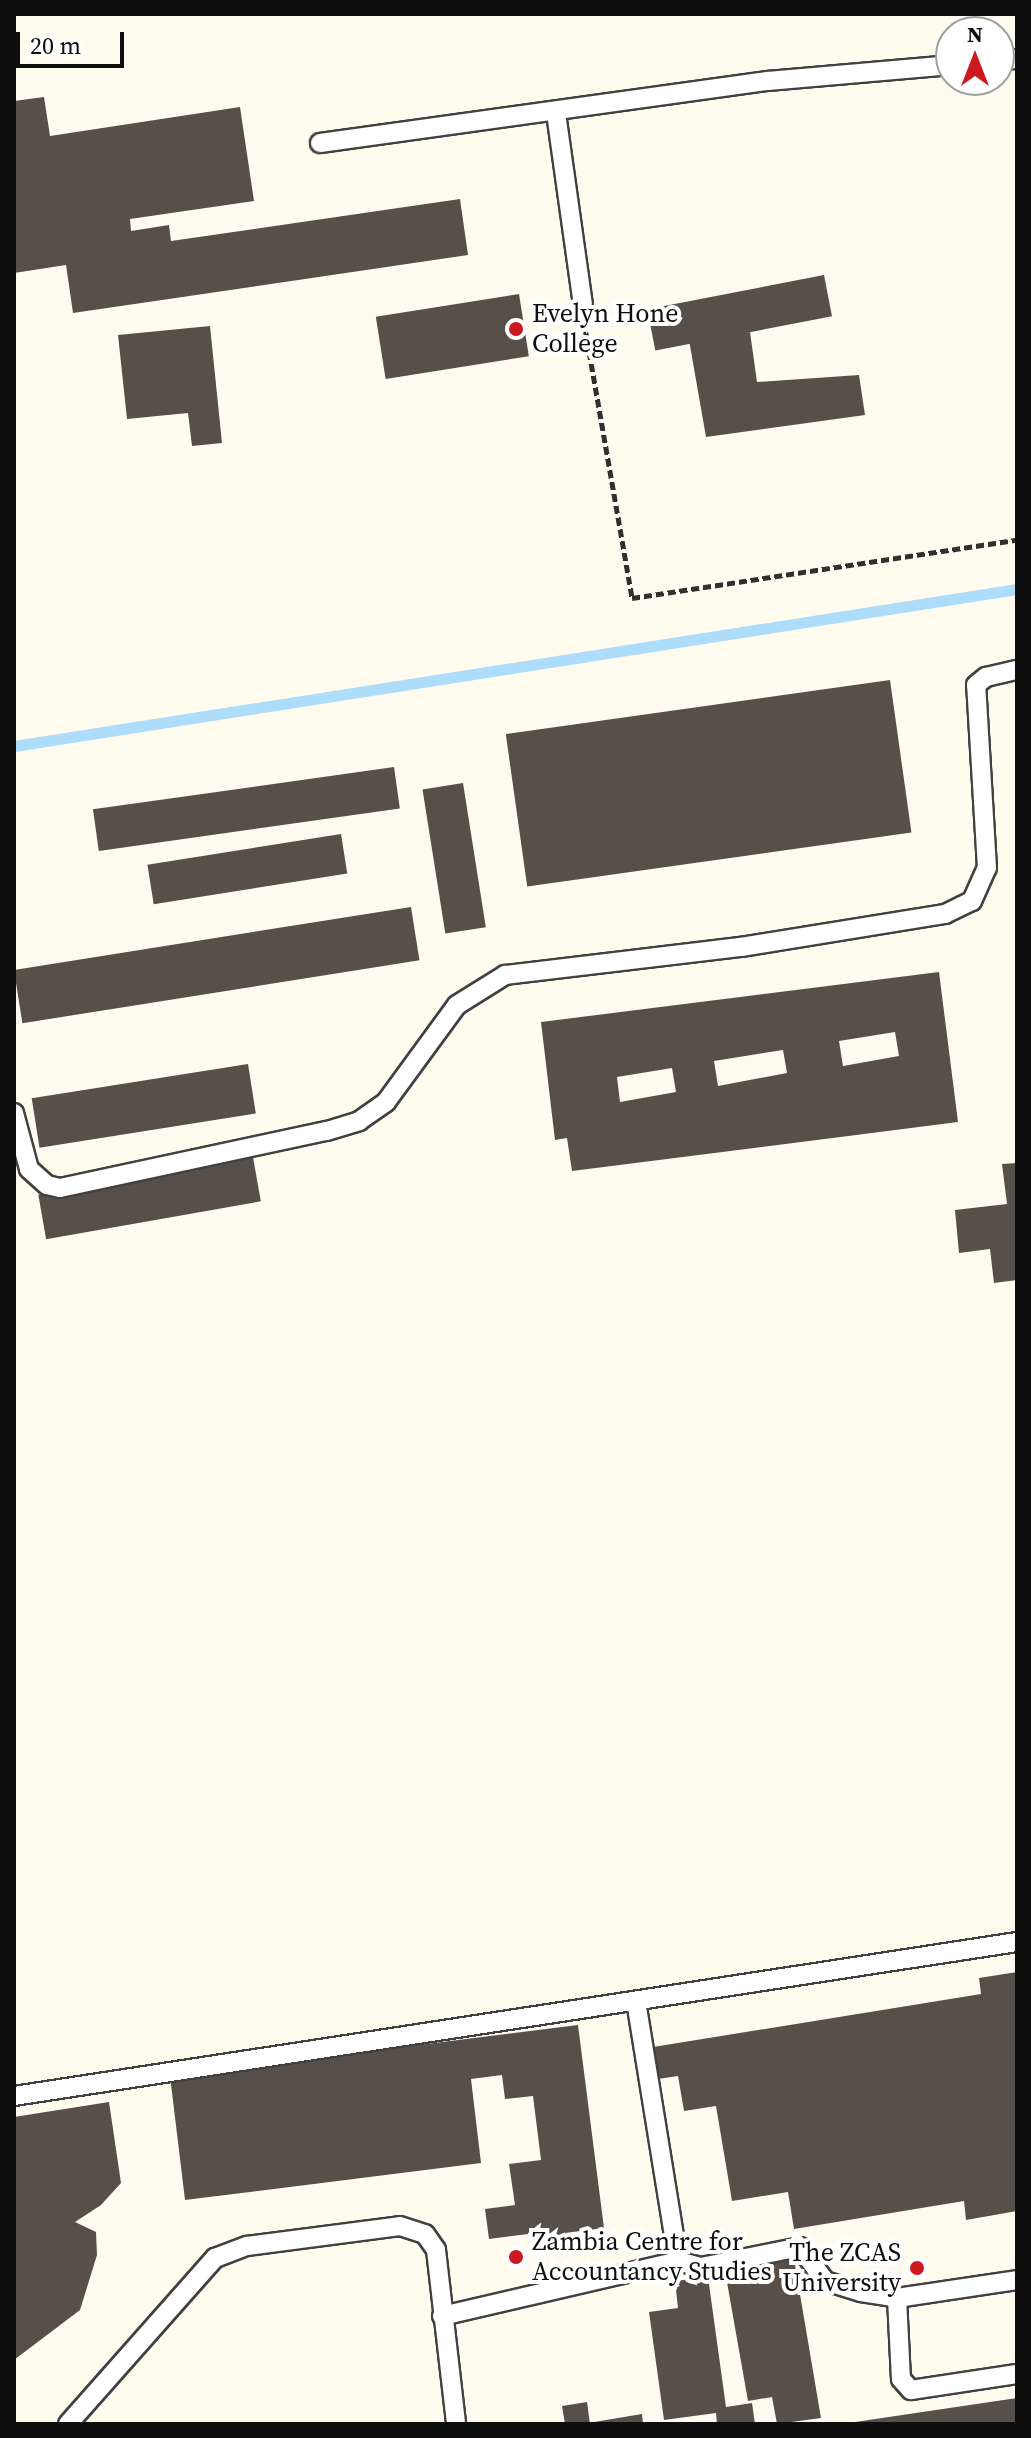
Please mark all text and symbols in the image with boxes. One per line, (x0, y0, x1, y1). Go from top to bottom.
scale bar (20, 16, 128, 66)
north arrow (935, 16, 1015, 96)
text: N (967, 19, 983, 49)
text: 20 m (30, 29, 81, 62)
place label: Evelyn Hone College (532, 298, 679, 360)
marker: Evelyn Hone College (507, 320, 525, 338)
place label: Zambia Centre for Accountancy Studies (532, 2226, 772, 2288)
place label: The ZCAS University (782, 2237, 901, 2298)
marker: Zambia Centre for Accountancy Studies (507, 2248, 525, 2266)
marker: The ZCAS University (908, 2259, 926, 2277)

